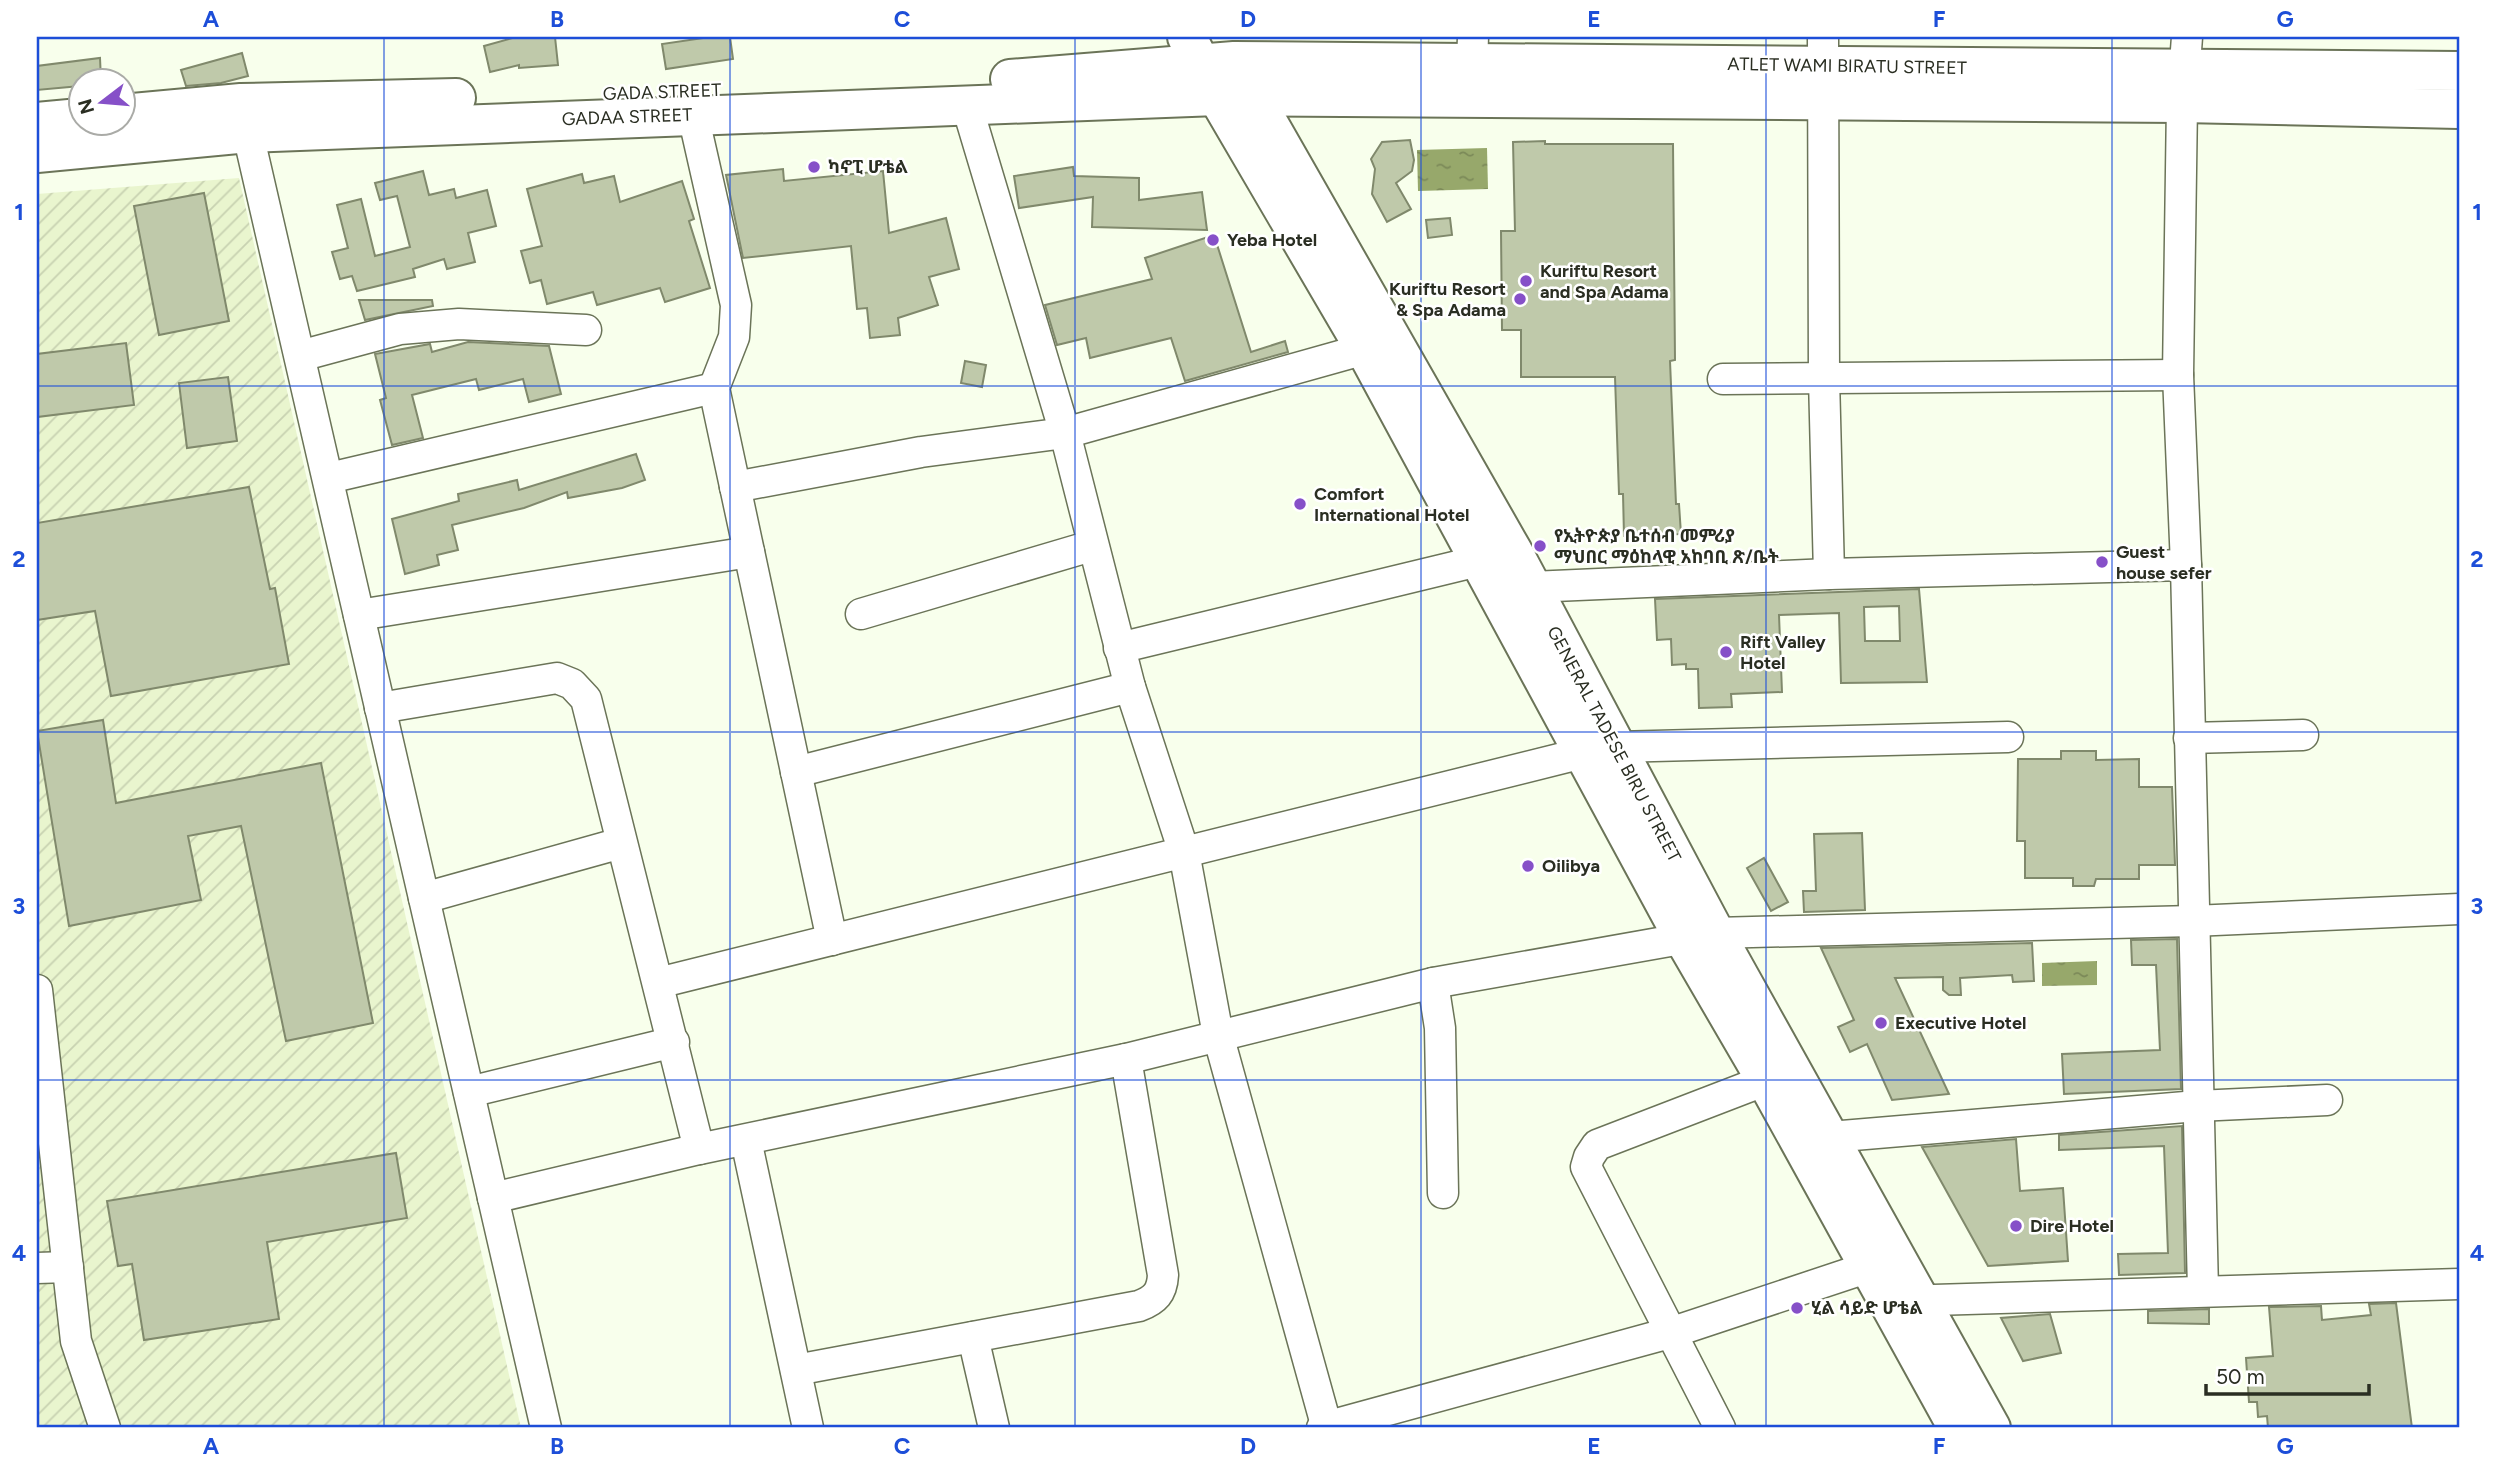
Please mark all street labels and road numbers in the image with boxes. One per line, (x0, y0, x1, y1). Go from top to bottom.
street label: ATLET WAMI BIRATU STREET (1727, 53, 1967, 79)
street label: GADA STREET (603, 79, 722, 105)
street label: GADAA STREET (561, 104, 693, 130)
street label: GENERAL TADESE BIRU STREET (1542, 622, 1686, 866)

